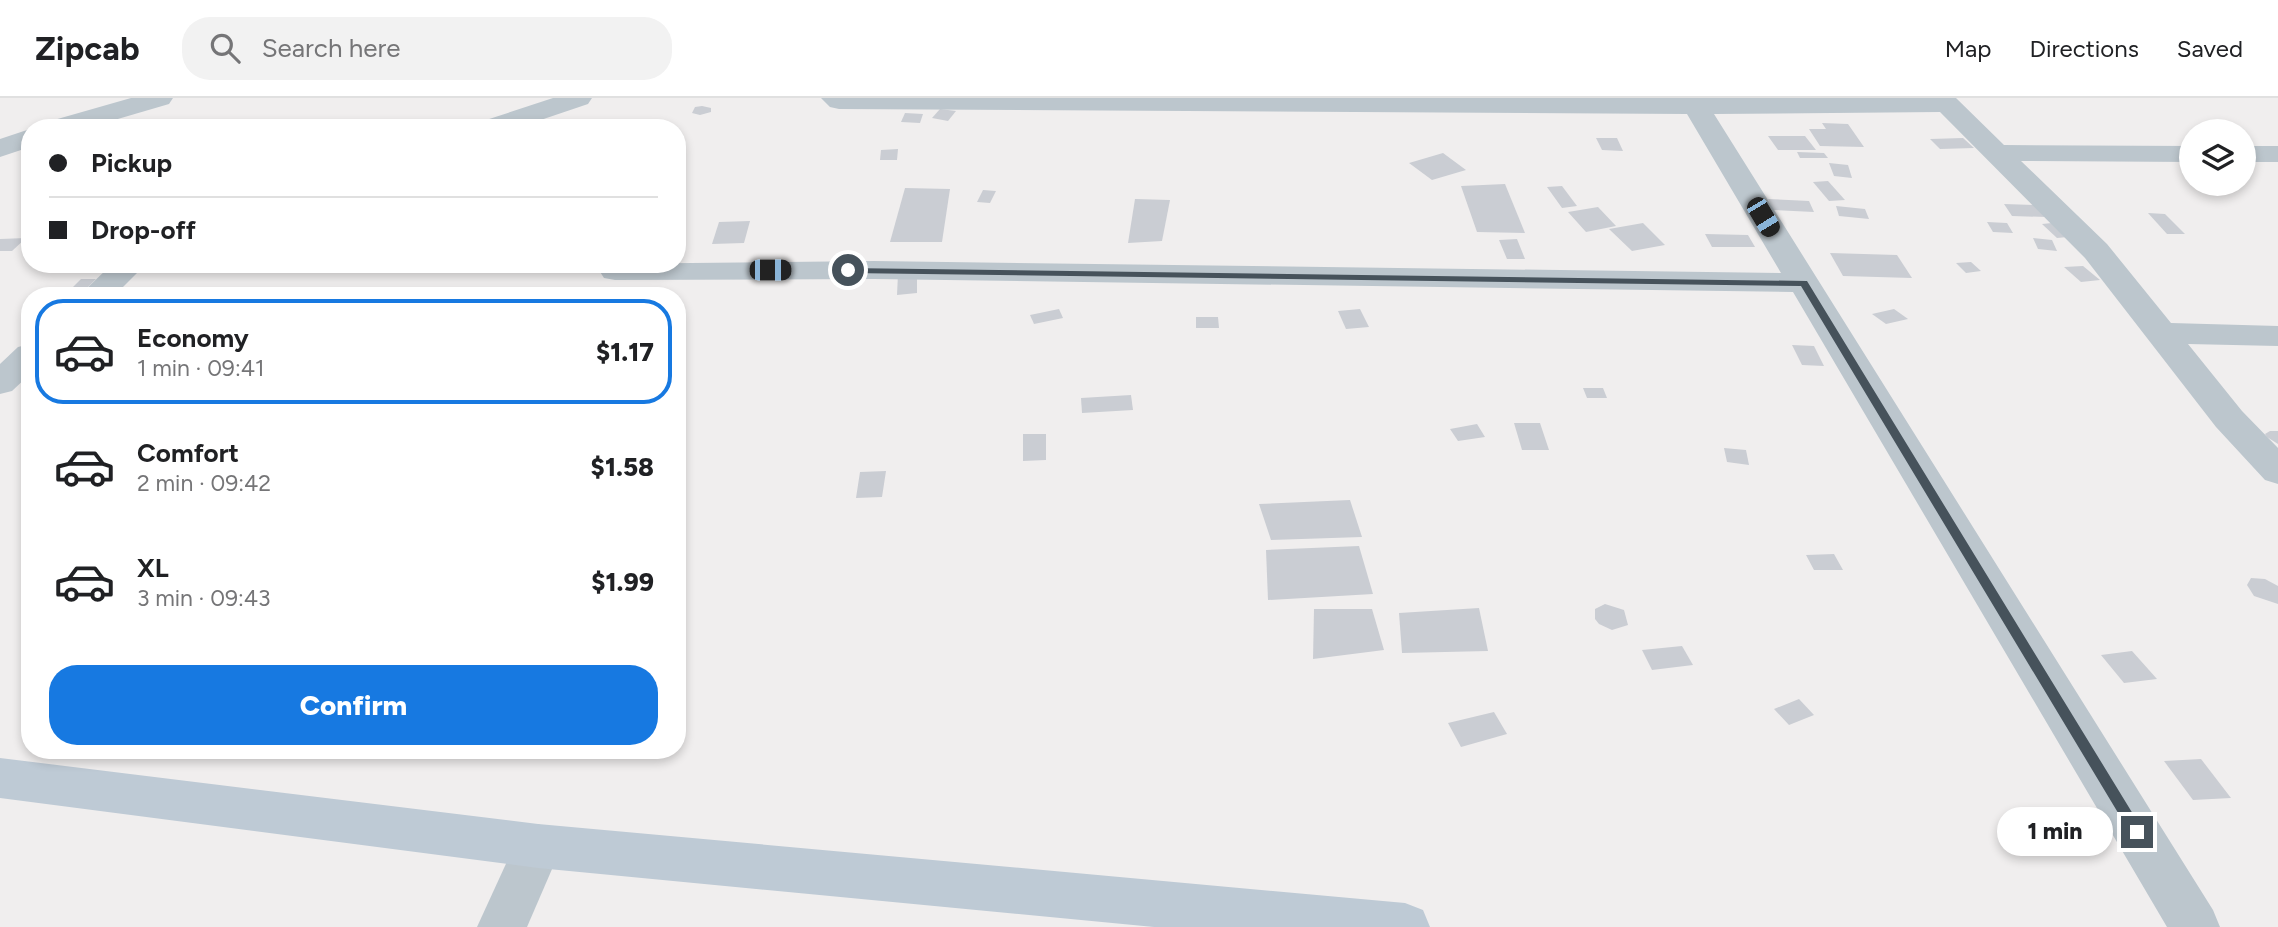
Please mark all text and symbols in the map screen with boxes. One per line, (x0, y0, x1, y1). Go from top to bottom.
search box (182, 17, 672, 80)
text: Zipcab (35, 29, 140, 68)
icon: search (206, 29, 244, 67)
text: Search here (262, 32, 401, 64)
text: Map (1945, 34, 1991, 63)
text: Directions (2029, 34, 2139, 63)
text: Saved (2177, 34, 2243, 63)
map controls (2179, 119, 2256, 196)
button: layers (2179, 119, 2256, 196)
text: Pickup (91, 147, 172, 179)
car (1744, 194, 1783, 240)
text: Drop-off (91, 214, 196, 246)
route start (832, 254, 864, 286)
car (750, 260, 792, 281)
icon: car (53, 320, 116, 383)
text: Economy (137, 322, 249, 354)
text: $1.17 (596, 336, 654, 368)
text: 1 min · 09:41 (137, 354, 265, 382)
icon: car (53, 435, 116, 498)
text: Comfort (137, 437, 239, 469)
text: $1.58 (591, 451, 654, 483)
text: 2 min · 09:42 (137, 469, 271, 497)
icon: car (53, 550, 116, 613)
text: XL (137, 552, 169, 584)
text: $1.99 (591, 566, 654, 598)
text: 3 min · 09:43 (137, 584, 271, 612)
button: Confirm (49, 665, 658, 745)
callout: 1 min (1997, 808, 2112, 856)
route end (2121, 816, 2153, 848)
text: 1 min (2028, 817, 2082, 845)

